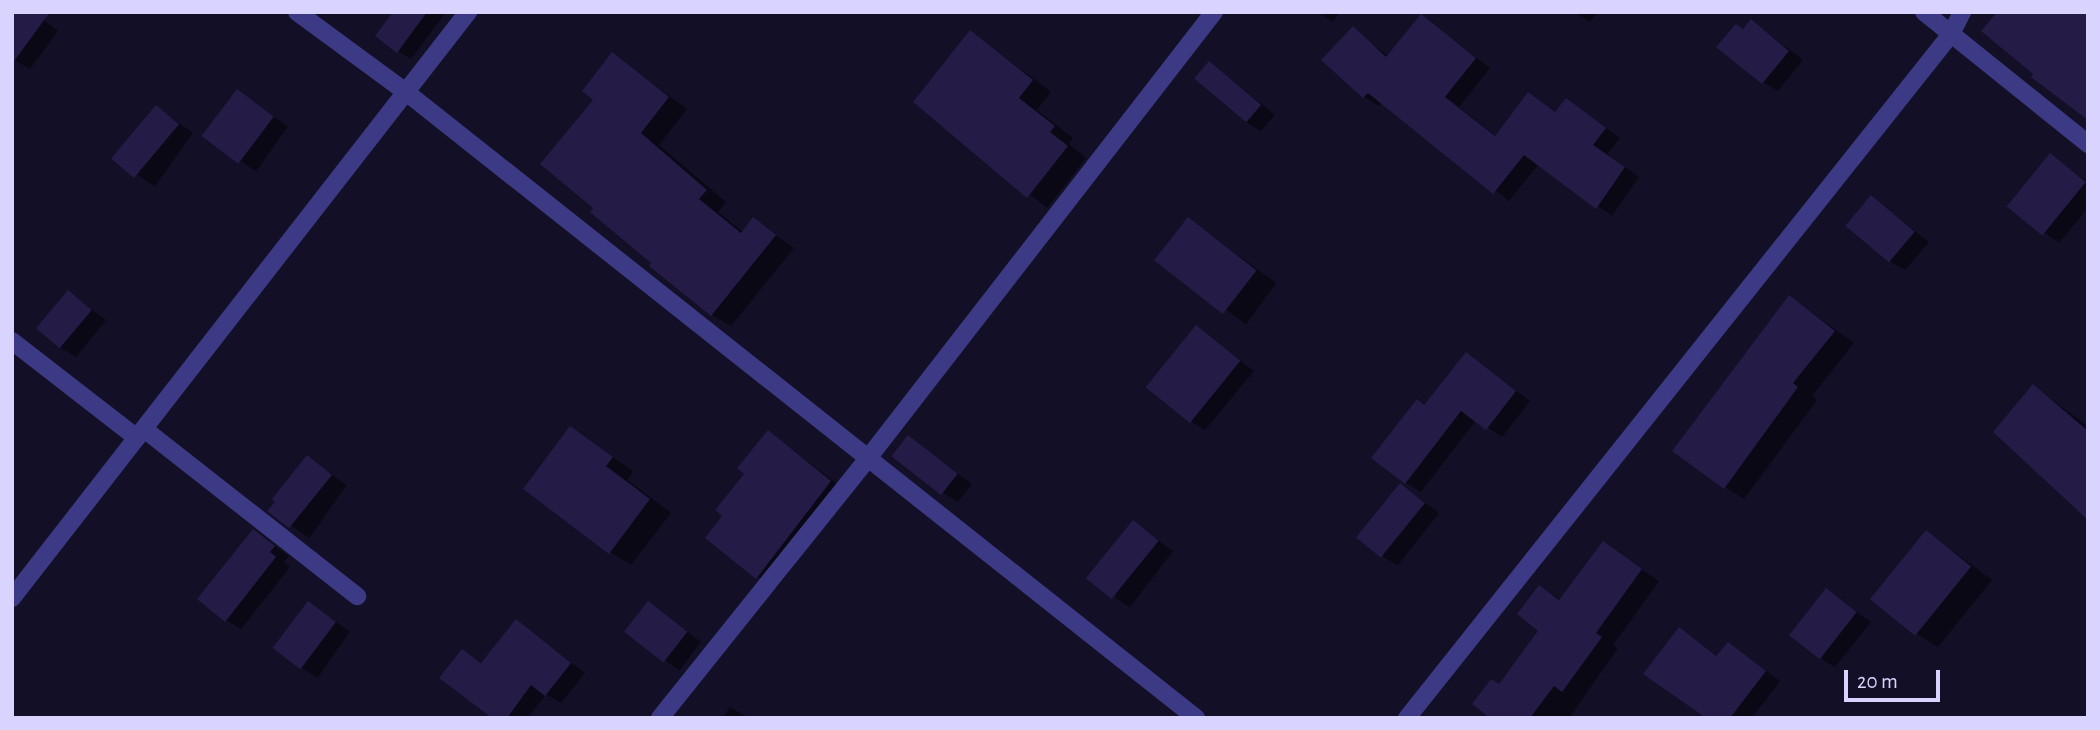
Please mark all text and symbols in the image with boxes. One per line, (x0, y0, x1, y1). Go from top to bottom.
scale bar (1848, 656, 1944, 700)
text: 20 m (1857, 671, 1898, 692)

